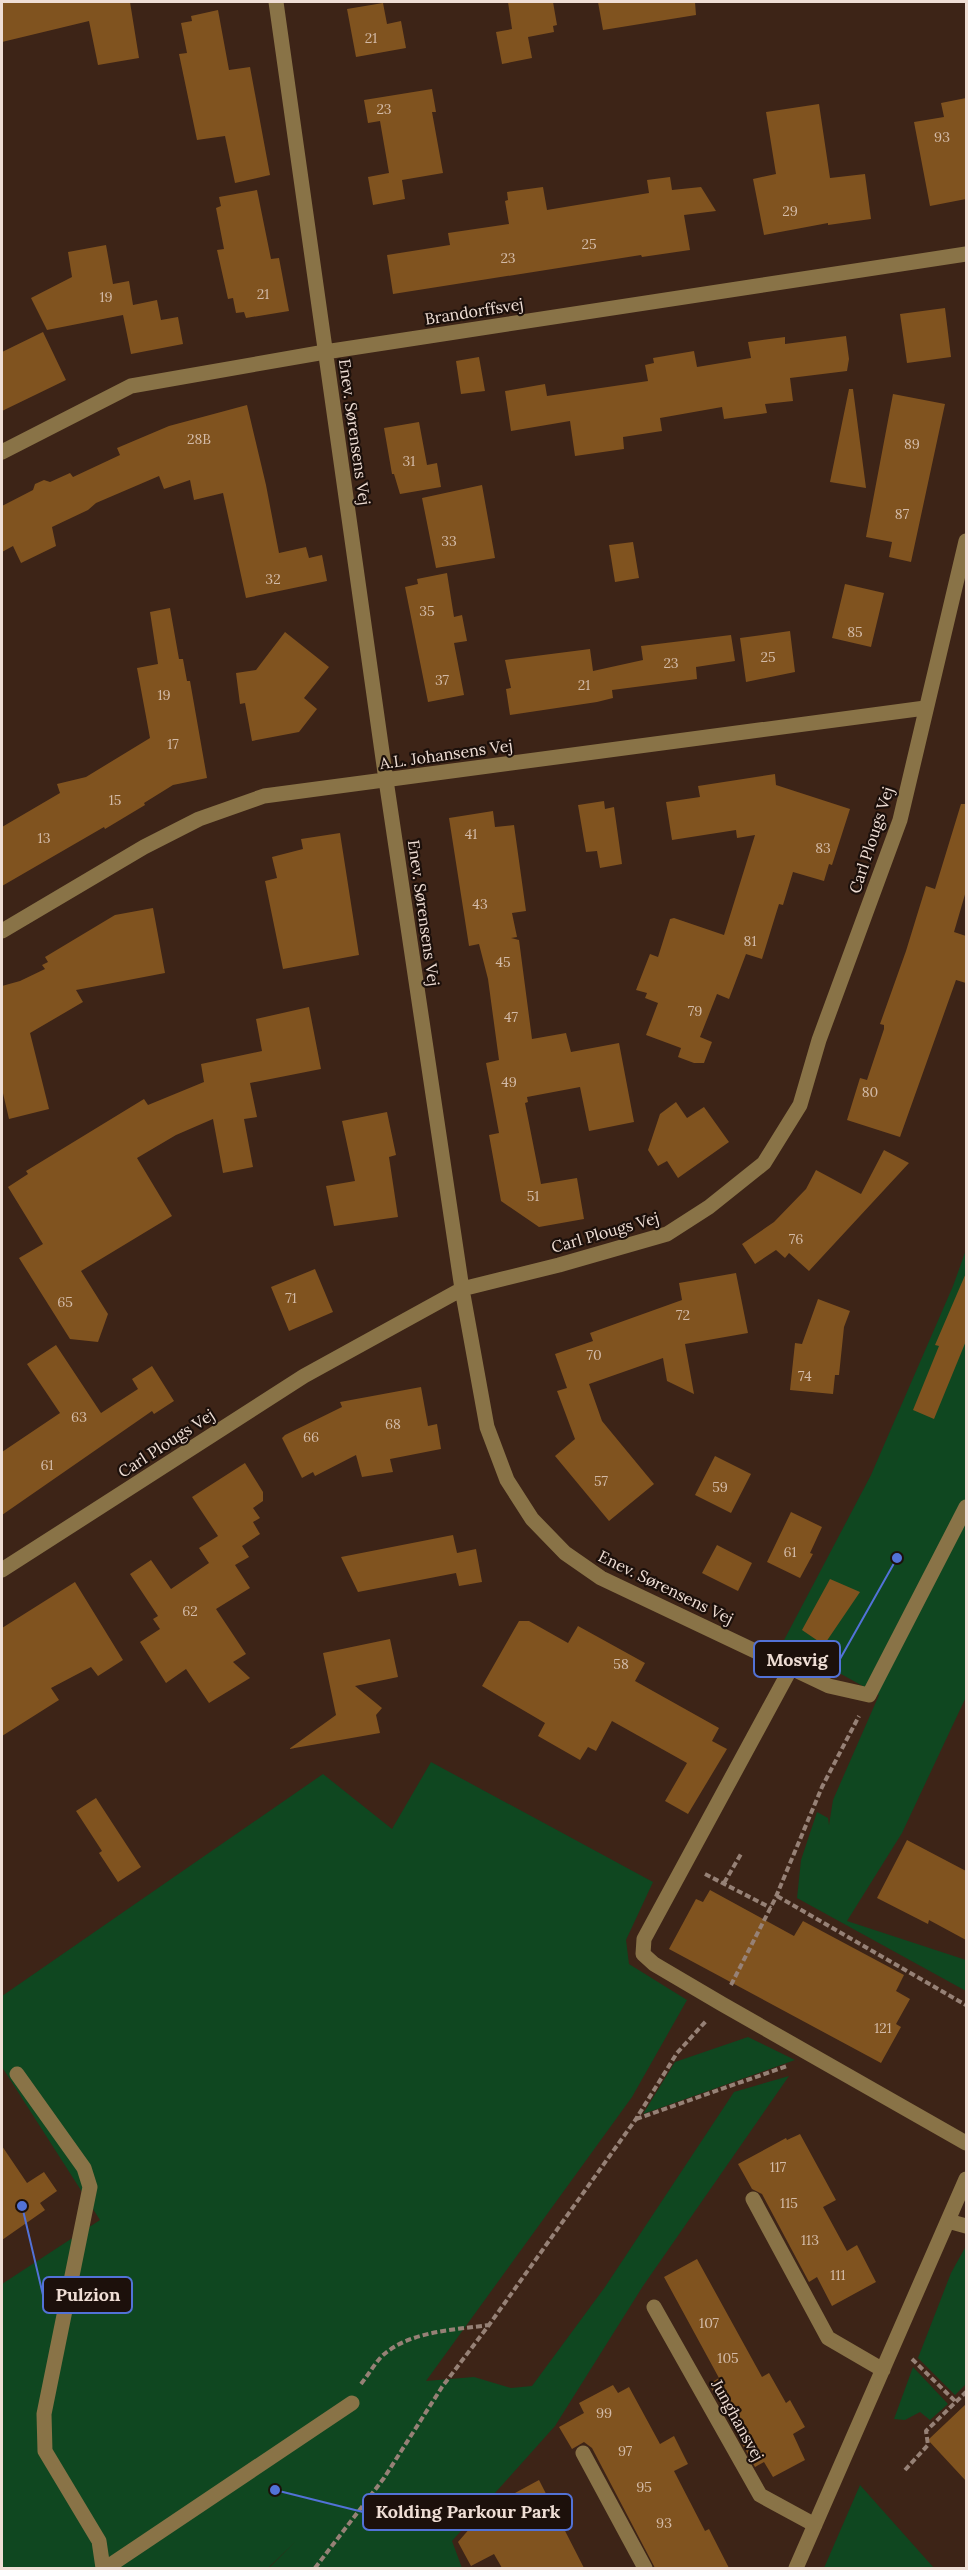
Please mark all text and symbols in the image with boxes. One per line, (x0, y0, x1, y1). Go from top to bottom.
house number: 21 (365, 29, 377, 47)
house number: 23 (376, 100, 392, 118)
house number: 93 (934, 128, 950, 146)
house number: 29 (782, 202, 798, 220)
house number: 25 (581, 235, 597, 253)
house number: 23 (500, 249, 516, 267)
house number: 21 (257, 285, 269, 303)
house number: 19 (99, 288, 113, 306)
street label: Brandorffsvej (423, 293, 525, 329)
street label: Enev. Sørensens Vej (335, 358, 375, 506)
house number: 28B (187, 430, 211, 448)
house number: 89 (904, 435, 920, 453)
house number: 31 (403, 452, 415, 470)
house number: 87 (895, 505, 910, 523)
house number: 33 (441, 532, 457, 550)
house number: 32 (265, 570, 281, 588)
house number: 35 (419, 602, 435, 620)
house number: 85 (847, 623, 863, 641)
house number: 25 (760, 648, 776, 666)
house number: 23 (663, 654, 679, 672)
house number: 37 (435, 671, 450, 689)
house number: 21 (578, 676, 590, 694)
house number: 19 (157, 686, 171, 704)
house number: 17 (167, 735, 179, 753)
street label: A.L. Johansens Vej (377, 735, 514, 773)
street label: Carl Plougs Vej (844, 784, 898, 896)
house number: 15 (109, 791, 121, 809)
house number: 41 (465, 825, 477, 843)
house number: 13 (38, 829, 51, 847)
street label: Enev. Sørensens Vej (404, 839, 444, 987)
house number: 83 (815, 839, 831, 857)
house number: 43 (472, 895, 488, 913)
house number: 81 (744, 932, 756, 950)
house number: 45 (495, 953, 511, 971)
house number: 79 (688, 1002, 702, 1020)
house number: 47 (504, 1008, 519, 1026)
house number: 49 (501, 1073, 517, 1091)
house number: 80 (862, 1083, 878, 1101)
house number: 51 (527, 1187, 539, 1205)
street label: Carl Plougs Vej (549, 1207, 661, 1257)
house number: 76 (789, 1230, 803, 1248)
house number: 71 (285, 1289, 297, 1307)
house number: 65 (57, 1293, 73, 1311)
house number: 72 (676, 1306, 690, 1324)
house number: 70 (586, 1346, 602, 1364)
house number: 74 (798, 1367, 812, 1385)
street label: Carl Plougs Vej (114, 1404, 218, 1482)
house number: 63 (71, 1408, 87, 1426)
house number: 68 (385, 1415, 401, 1433)
house number: 66 (303, 1428, 319, 1446)
house number: 61 (40, 1456, 54, 1474)
house number: 57 (594, 1472, 609, 1490)
house number: 59 (712, 1478, 728, 1496)
house number: 61 (783, 1543, 797, 1561)
street label: Enev. Sørensens Vej (595, 1546, 737, 1628)
house number: 62 (182, 1602, 198, 1620)
callout: Mosvig (754, 1641, 840, 1677)
text: Mosvig (766, 1648, 829, 1671)
house number: 58 (613, 1655, 629, 1673)
house number: 121 (874, 2019, 892, 2037)
house number: 117 (770, 2158, 787, 2176)
house number: 115 (780, 2194, 798, 2212)
house number: 113 (801, 2231, 819, 2249)
house number: 111 (830, 2266, 846, 2284)
callout: Pulzion (43, 2277, 132, 2313)
text: Pulzion (55, 2283, 121, 2306)
house number: 107 (699, 2314, 720, 2332)
house number: 105 (717, 2349, 739, 2367)
street label: Junghansvej (707, 2375, 769, 2464)
house number: 99 (596, 2404, 612, 2422)
house number: 97 (618, 2442, 633, 2460)
house number: 95 (636, 2478, 652, 2496)
callout: Kolding Parkour Park (363, 2494, 572, 2530)
text: Kolding Parkour Park (375, 2500, 561, 2523)
house number: 93 (656, 2514, 672, 2532)

